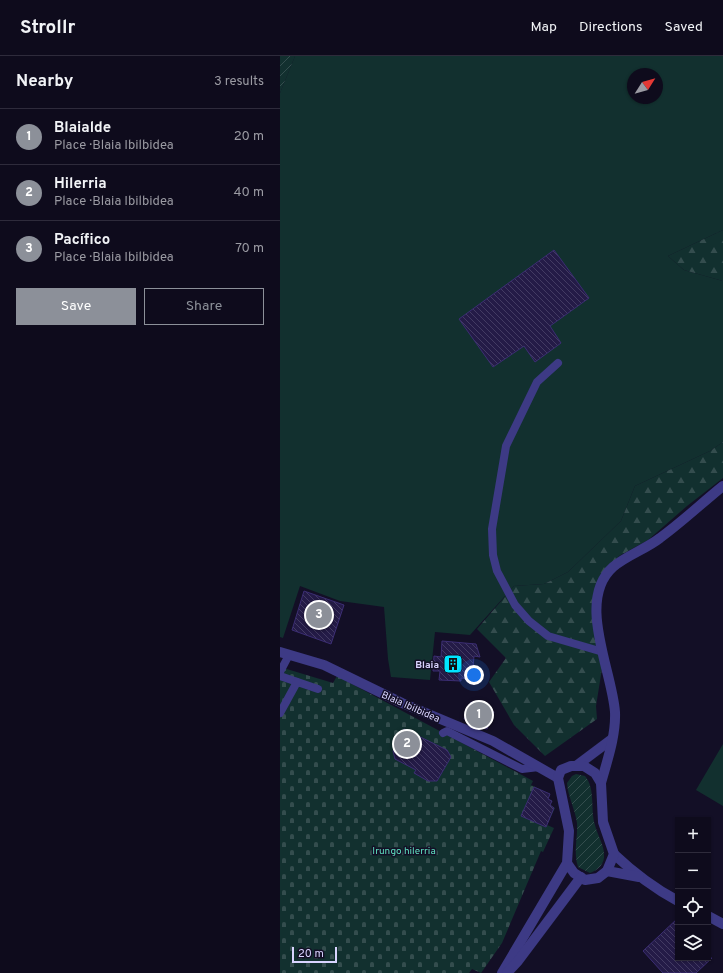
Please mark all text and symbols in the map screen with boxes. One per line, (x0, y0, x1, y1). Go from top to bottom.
text: Strollr (20, 16, 75, 40)
text: Map (531, 19, 557, 36)
text: Directions (579, 19, 643, 36)
text: Saved (665, 19, 703, 36)
north arrow (627, 68, 663, 104)
text: Nearby (16, 71, 73, 93)
text: 3 results (214, 74, 264, 90)
text: Blaialde (54, 119, 111, 138)
text: 1 (26, 129, 32, 145)
text: 20 m (234, 129, 264, 145)
text: Place · Blaia Ibilbidea (54, 138, 174, 154)
text: Hilerria (54, 175, 107, 194)
text: 2 (25, 185, 33, 201)
text: 40 m (234, 185, 264, 201)
text: Place · Blaia Ibilbidea (54, 194, 174, 210)
text: Pacífico (54, 231, 110, 250)
text: 3 (25, 241, 33, 257)
text: 70 m (235, 241, 264, 257)
text: Place · Blaia Ibilbidea (54, 250, 174, 266)
button: Save (16, 288, 136, 325)
button: Share (144, 288, 264, 325)
pin: 3 (306, 600, 332, 630)
building icon: Blaia (442, 653, 464, 675)
place label: Blaia (415, 659, 439, 672)
your location (464, 665, 484, 685)
street label: Blaia Ibilbidea (379, 689, 442, 726)
pin: 1 (466, 700, 492, 730)
pin: 2 (394, 729, 420, 759)
map controls (675, 817, 711, 961)
button: + (675, 817, 711, 853)
park label: Irungo hilerria (372, 845, 436, 858)
button: − (675, 853, 711, 889)
button: locate (675, 889, 711, 925)
button: layers (675, 925, 711, 961)
scale bar (292, 945, 337, 964)
text: 20 m (298, 947, 324, 961)

